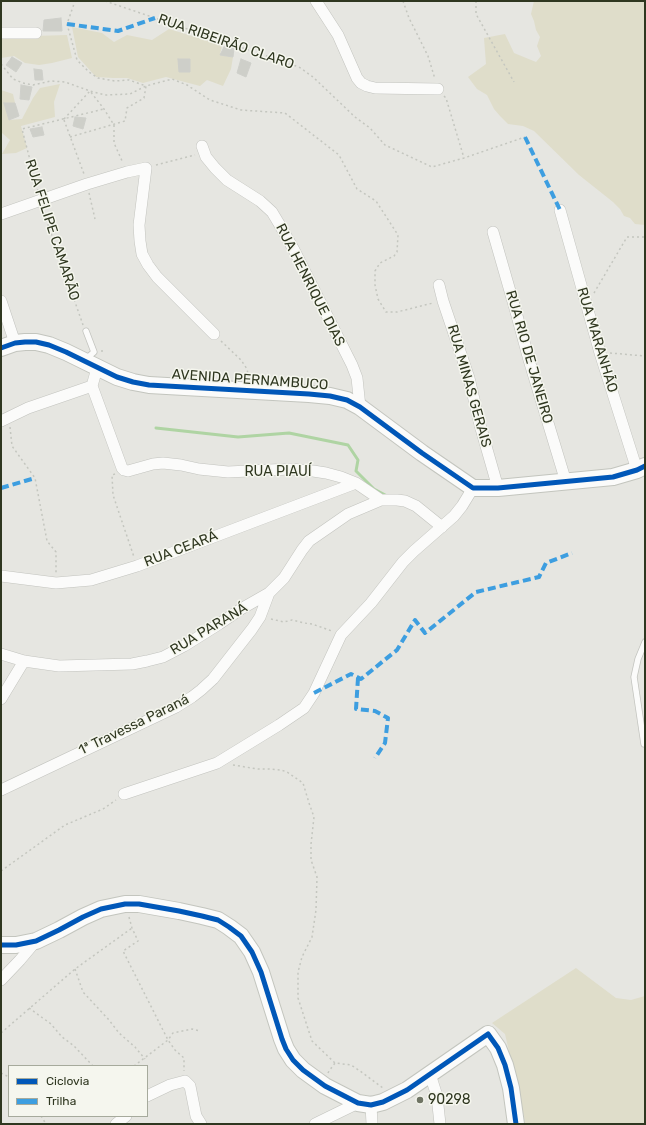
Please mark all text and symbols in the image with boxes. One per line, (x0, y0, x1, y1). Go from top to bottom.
street label: RUA RIBEIRÃO CLARO (156, 11, 296, 73)
street label: RUA FELIPE CAMARÃO (21, 157, 83, 303)
street label: RUA HENRIQUE DIAS (272, 221, 348, 349)
street label: RUA MARANHÃO (573, 285, 621, 395)
street label: RUA RIO DE JANEIRO (502, 288, 556, 426)
street label: RUA MINAS GERAIS (443, 323, 495, 449)
street label: AVENIDA PERNAMBUCO (171, 366, 329, 394)
street label: RUA PIAUÍ (244, 464, 312, 480)
street label: RUA CEARÁ (142, 527, 220, 571)
street label: RUA PARANÁ (167, 599, 251, 659)
street label: 1ª Travessa Paraná (76, 691, 192, 759)
legend (8, 1065, 148, 1117)
text: Ciclovia (46, 1074, 89, 1088)
place label: 90298 (428, 1092, 471, 1108)
text: Trilha (46, 1094, 76, 1108)
marker: 90298 (415, 1095, 425, 1105)

